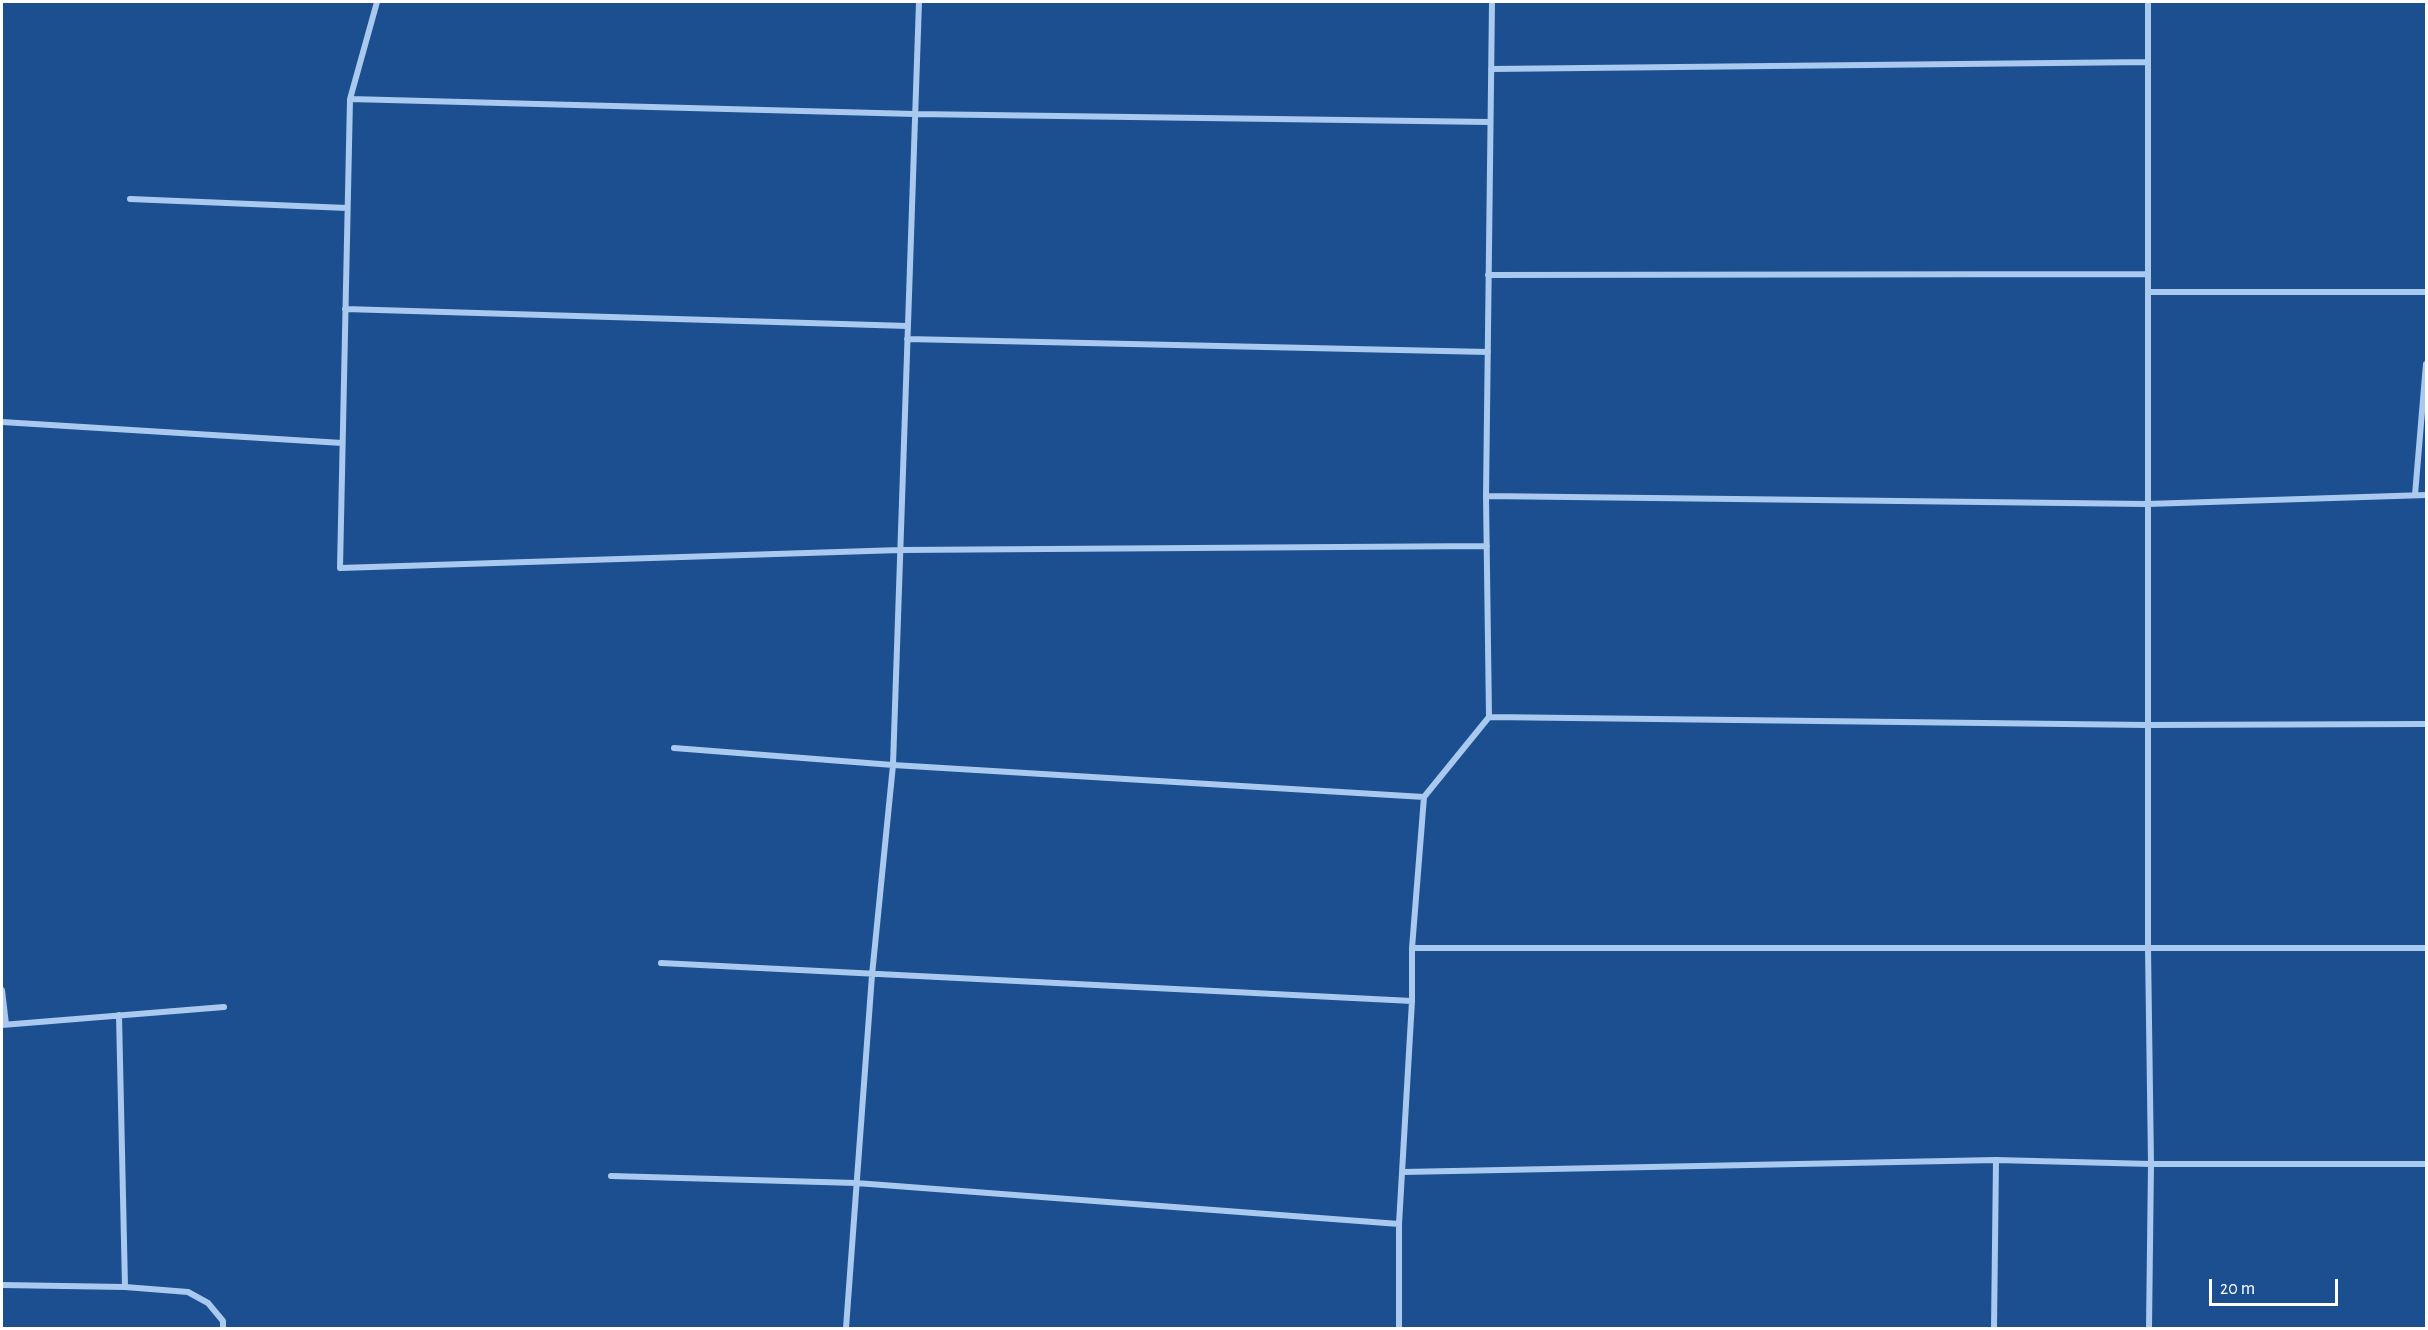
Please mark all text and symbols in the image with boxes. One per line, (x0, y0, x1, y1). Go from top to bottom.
scale bar (2212, 1267, 2341, 1305)
text: 20 m (2220, 1280, 2255, 1298)

